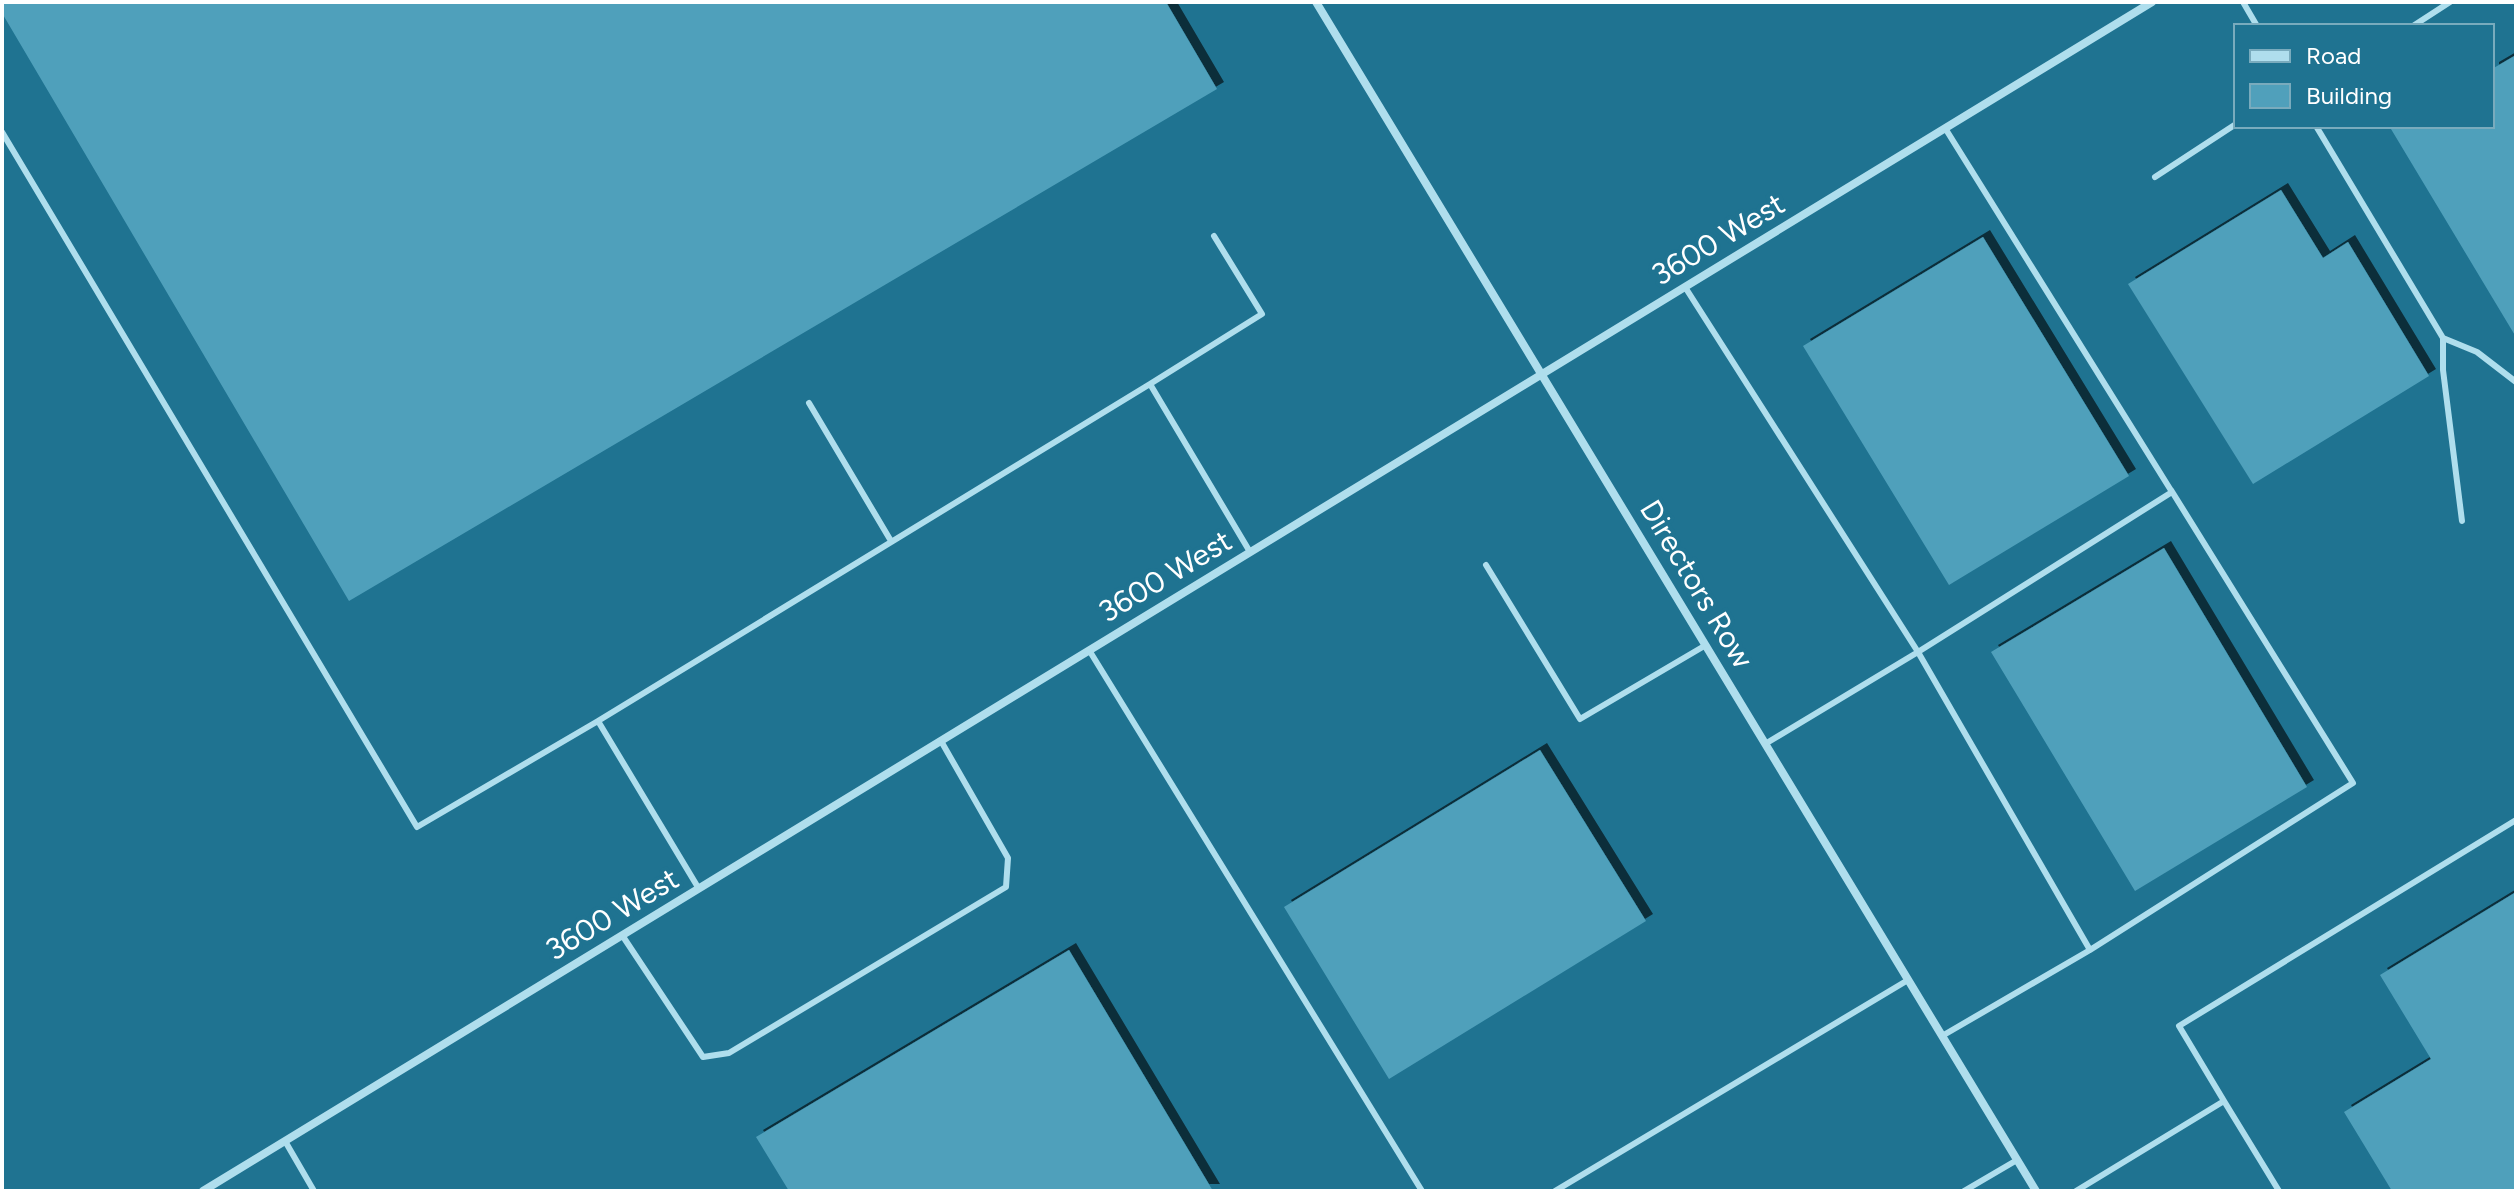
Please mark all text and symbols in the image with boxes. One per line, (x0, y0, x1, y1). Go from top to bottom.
legend (2234, 24, 2494, 128)
text: Road (2306, 41, 2361, 70)
text: Building (2306, 81, 2392, 110)
street label: 3600 West (1645, 185, 1791, 293)
street label: Directors Row (1632, 493, 1762, 675)
street label: 3600 West (1092, 522, 1238, 630)
street label: 3600 West (539, 860, 685, 968)

